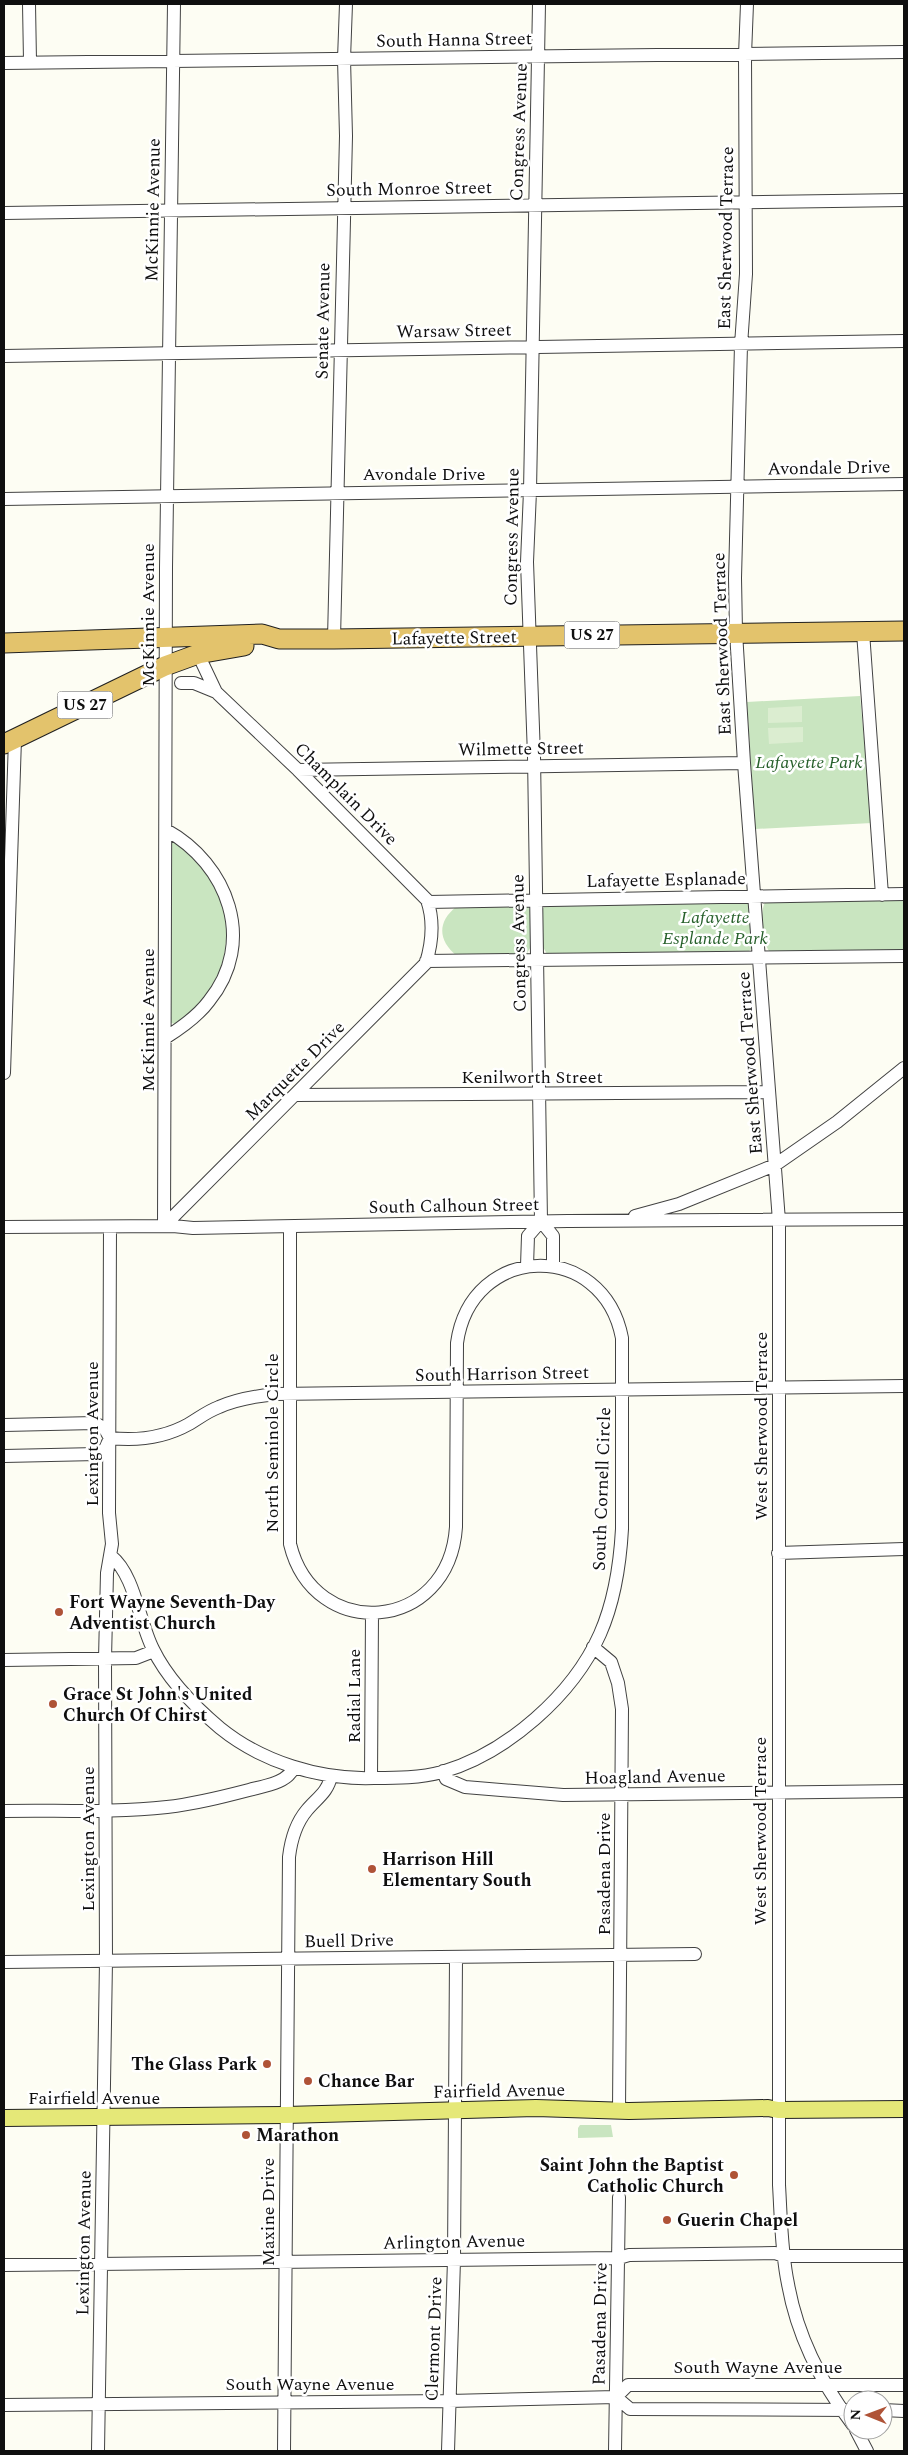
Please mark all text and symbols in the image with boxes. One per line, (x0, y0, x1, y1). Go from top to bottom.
street label: South Hanna Street (376, 25, 532, 55)
street label: Congress Avenue (503, 63, 535, 201)
street label: McKinnie Avenue (138, 138, 168, 282)
street label: East Sherwood Terrace (711, 146, 741, 330)
street label: South Monroe Street (326, 174, 492, 204)
street label: Senate Avenue (308, 262, 338, 380)
street label: Warsaw Street (396, 316, 512, 346)
street label: Avondale Drive (767, 453, 891, 483)
street label: Avondale Drive (363, 461, 485, 488)
street label: Congress Avenue (497, 468, 527, 606)
street label: McKinnie Avenue (135, 543, 162, 687)
street label: East Sherwood Terrace (705, 552, 739, 736)
road number: US 27 (564, 622, 620, 648)
street label: Lafayette Street (391, 623, 517, 653)
road number: US 27 (58, 692, 112, 718)
street label: Wilmette Street (458, 734, 584, 764)
street label: Champlain Drive (288, 736, 404, 852)
park label: Lafayette Park (755, 749, 863, 776)
street label: Lafayette Esplanade (586, 865, 746, 895)
street label: Congress Avenue (504, 874, 534, 1012)
park label: Lafayette Esplande Park (662, 904, 768, 952)
street label: McKinnie Avenue (135, 948, 162, 1092)
street label: East Sherwood Terrace (730, 971, 770, 1155)
street label: Marquette Drive (239, 1015, 351, 1127)
street label: Kenilworth Street (461, 1064, 603, 1091)
street label: South Calhoun Street (368, 1191, 540, 1221)
street label: West Sherwood Terrace (748, 1332, 775, 1520)
street label: North Seminole Circle (259, 1353, 286, 1533)
street label: South Harrison Street (415, 1359, 589, 1389)
street label: Lexington Avenue (79, 1361, 106, 1507)
street label: South Cornell Circle (586, 1407, 618, 1571)
place label: Fort Wayne Seventh-Day Adventist Church (69, 1589, 276, 1637)
marker: Fort Wayne Seventh-Day Adventist Church (53, 1606, 65, 1618)
street label: Radial Lane (341, 1649, 368, 1743)
place label: Grace St John's United Church Of Chirst (63, 1681, 253, 1729)
marker: Grace St John's United Church Of Chirst (47, 1698, 59, 1710)
street label: West Sherwood Terrace (747, 1737, 774, 1925)
street label: Hoagland Avenue (584, 1762, 726, 1792)
street label: Lexington Avenue (75, 1766, 102, 1912)
street label: Pasadena Drive (591, 1812, 618, 1936)
place label: Harrison Hill Elementary South (382, 1846, 532, 1894)
marker: Harrison Hill Elementary South (366, 1863, 378, 1875)
street label: Buell Drive (304, 1927, 394, 1955)
place label: The Glass Park (131, 2051, 257, 2078)
marker: The Glass Park (261, 2058, 273, 2070)
place label: Chance Bar (318, 2068, 415, 2095)
marker: Chance Bar (302, 2075, 314, 2087)
street label: Fairfield Avenue (433, 2076, 565, 2106)
street label: Fairfield Avenue (28, 2085, 160, 2112)
place label: Marathon (256, 2122, 339, 2149)
marker: Marathon (240, 2129, 252, 2141)
place label: Saint John the Baptist Catholic Church (540, 2152, 724, 2200)
street label: Maxine Drive (255, 2158, 282, 2266)
marker: Saint John the Baptist Catholic Church (728, 2169, 740, 2181)
street label: Lexington Avenue (69, 2170, 99, 2316)
place label: Guerin Chapel (677, 2207, 798, 2234)
marker: Guerin Chapel (661, 2214, 673, 2226)
street label: Arlington Avenue (383, 2227, 525, 2257)
street label: Pasadena Drive (585, 2262, 615, 2386)
street label: Clermont Drive (418, 2276, 450, 2402)
street label: South Wayne Avenue (674, 2354, 842, 2381)
street label: South Wayne Avenue (226, 2371, 394, 2398)
north arrow (843, 2390, 893, 2440)
text: N (845, 2409, 866, 2421)

